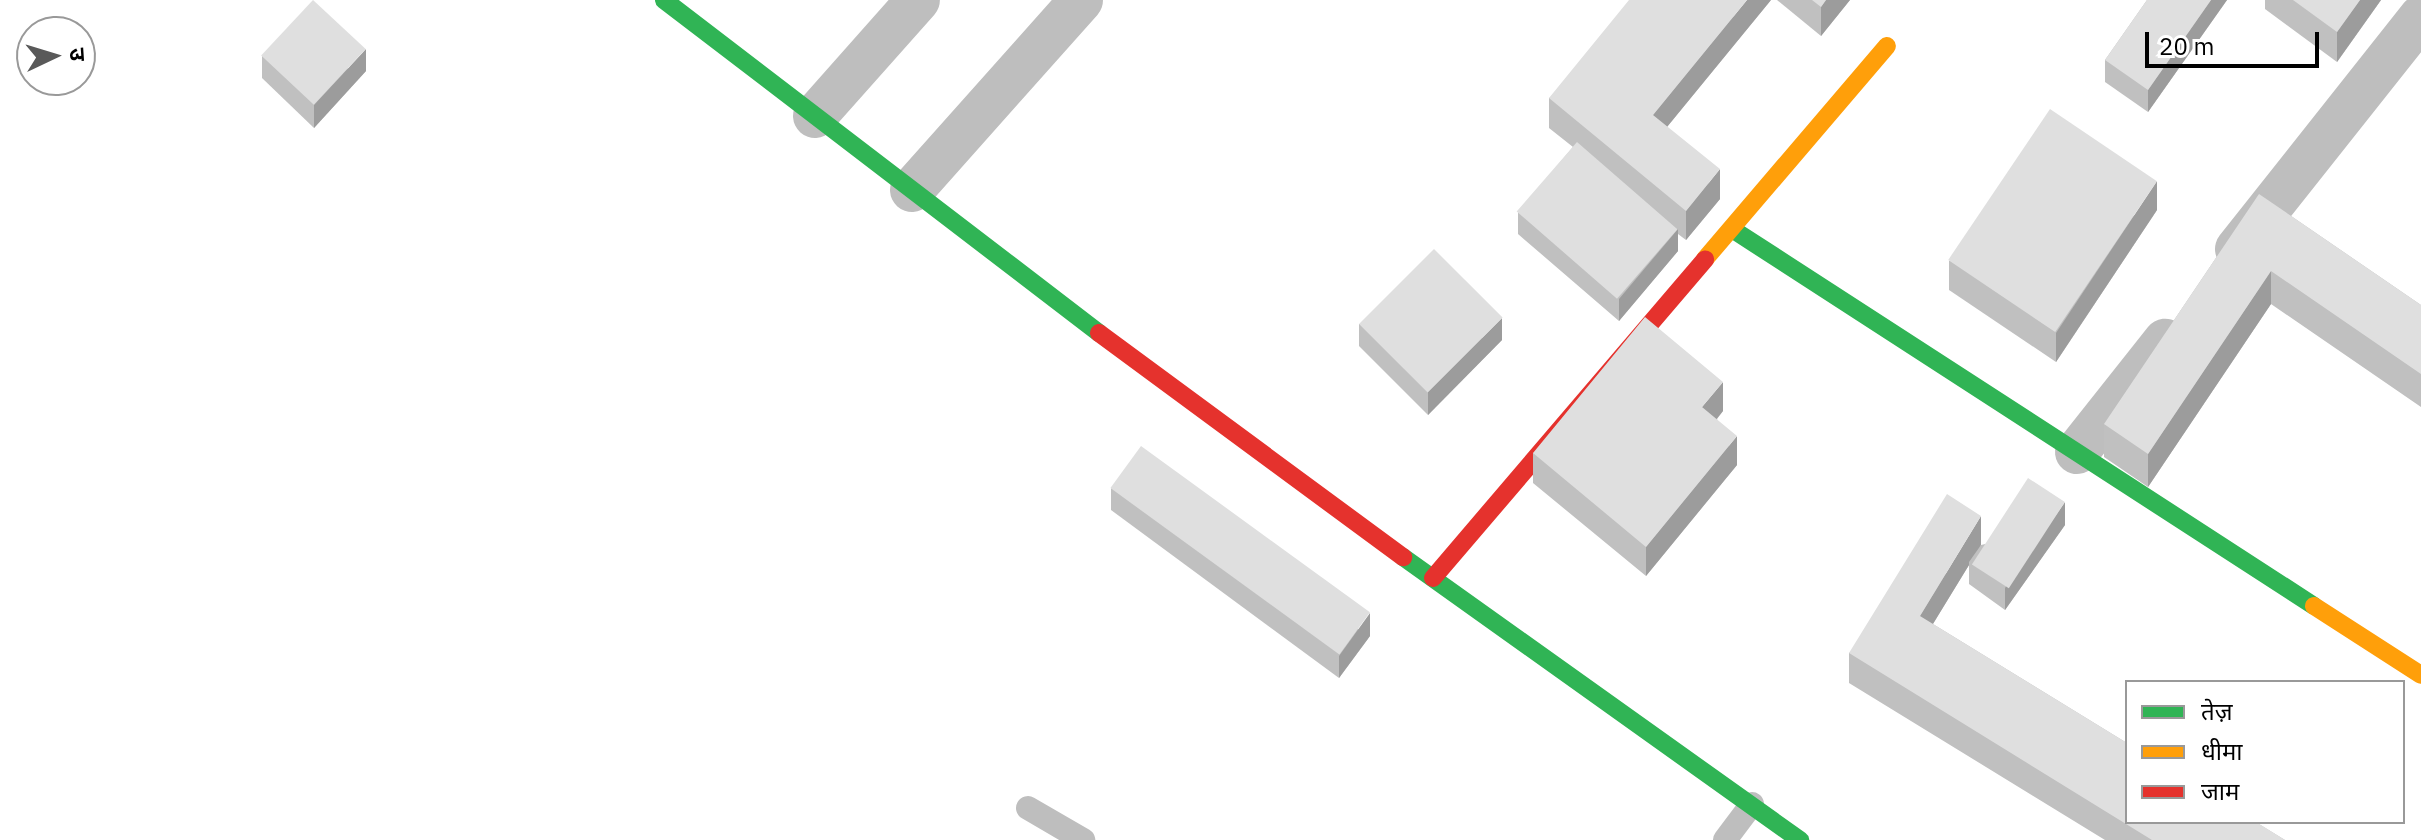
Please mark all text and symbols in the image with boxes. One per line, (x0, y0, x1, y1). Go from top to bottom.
north arrow (16, 16, 96, 96)
scale bar (2149, 16, 2323, 66)
text: 20 m (2159, 30, 2214, 62)
text: उ (64, 47, 93, 62)
legend (2125, 680, 2405, 824)
text: तेज़ (2201, 695, 2233, 727)
text: धीमा (2201, 735, 2243, 767)
text: जाम (2201, 775, 2239, 807)

